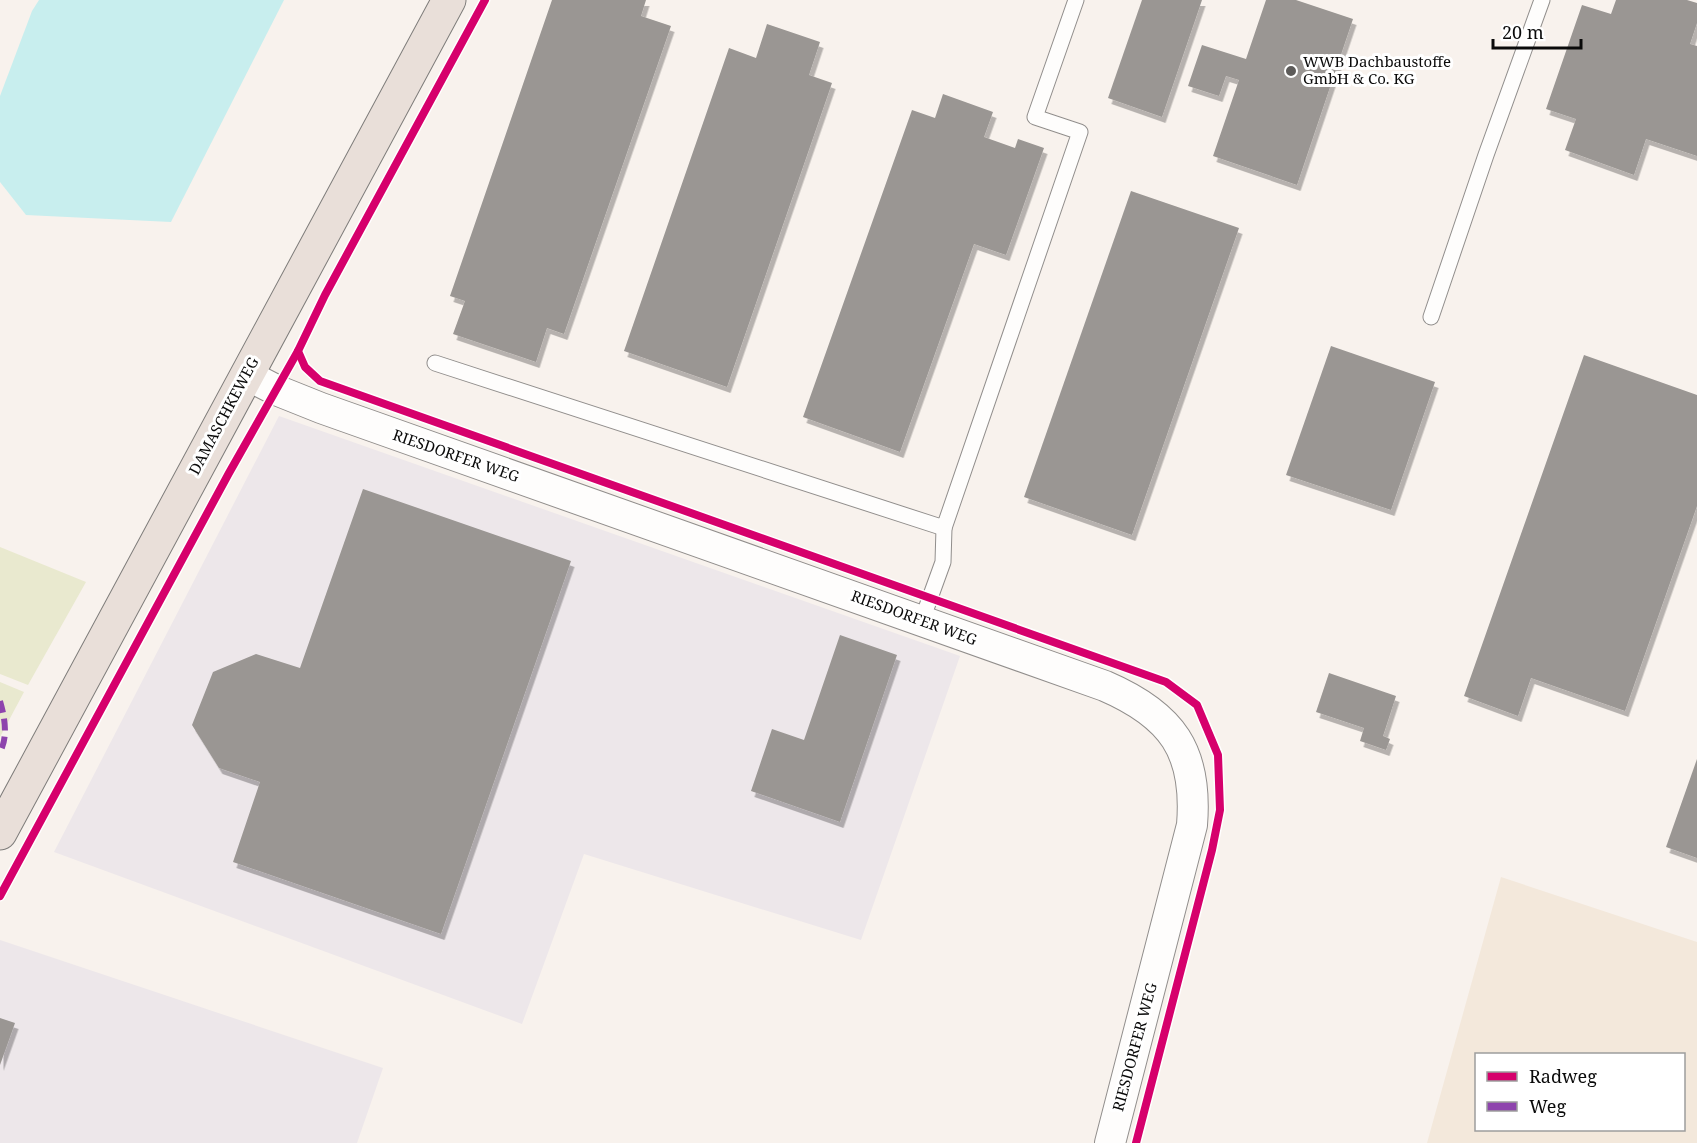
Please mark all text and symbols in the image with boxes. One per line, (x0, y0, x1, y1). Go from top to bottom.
scale bar (1493, 12, 1582, 50)
text: 20 m (1502, 20, 1544, 44)
place label: WWB Dachbaustoffe GmbH & Co. KG (1303, 51, 1451, 88)
marker: WWB Dachbaustoffe GmbH & Co. KG (1284, 64, 1298, 78)
street label: DAMASCHKEWEG (184, 353, 263, 478)
street label: RIESDORFER WEG (390, 424, 522, 486)
street label: RIESDORFER WEG (849, 585, 980, 649)
street label: RIESDORFER WEG (1107, 980, 1161, 1113)
legend (1475, 1053, 1685, 1131)
text: Radweg (1529, 1064, 1597, 1088)
text: Weg (1529, 1094, 1566, 1118)

